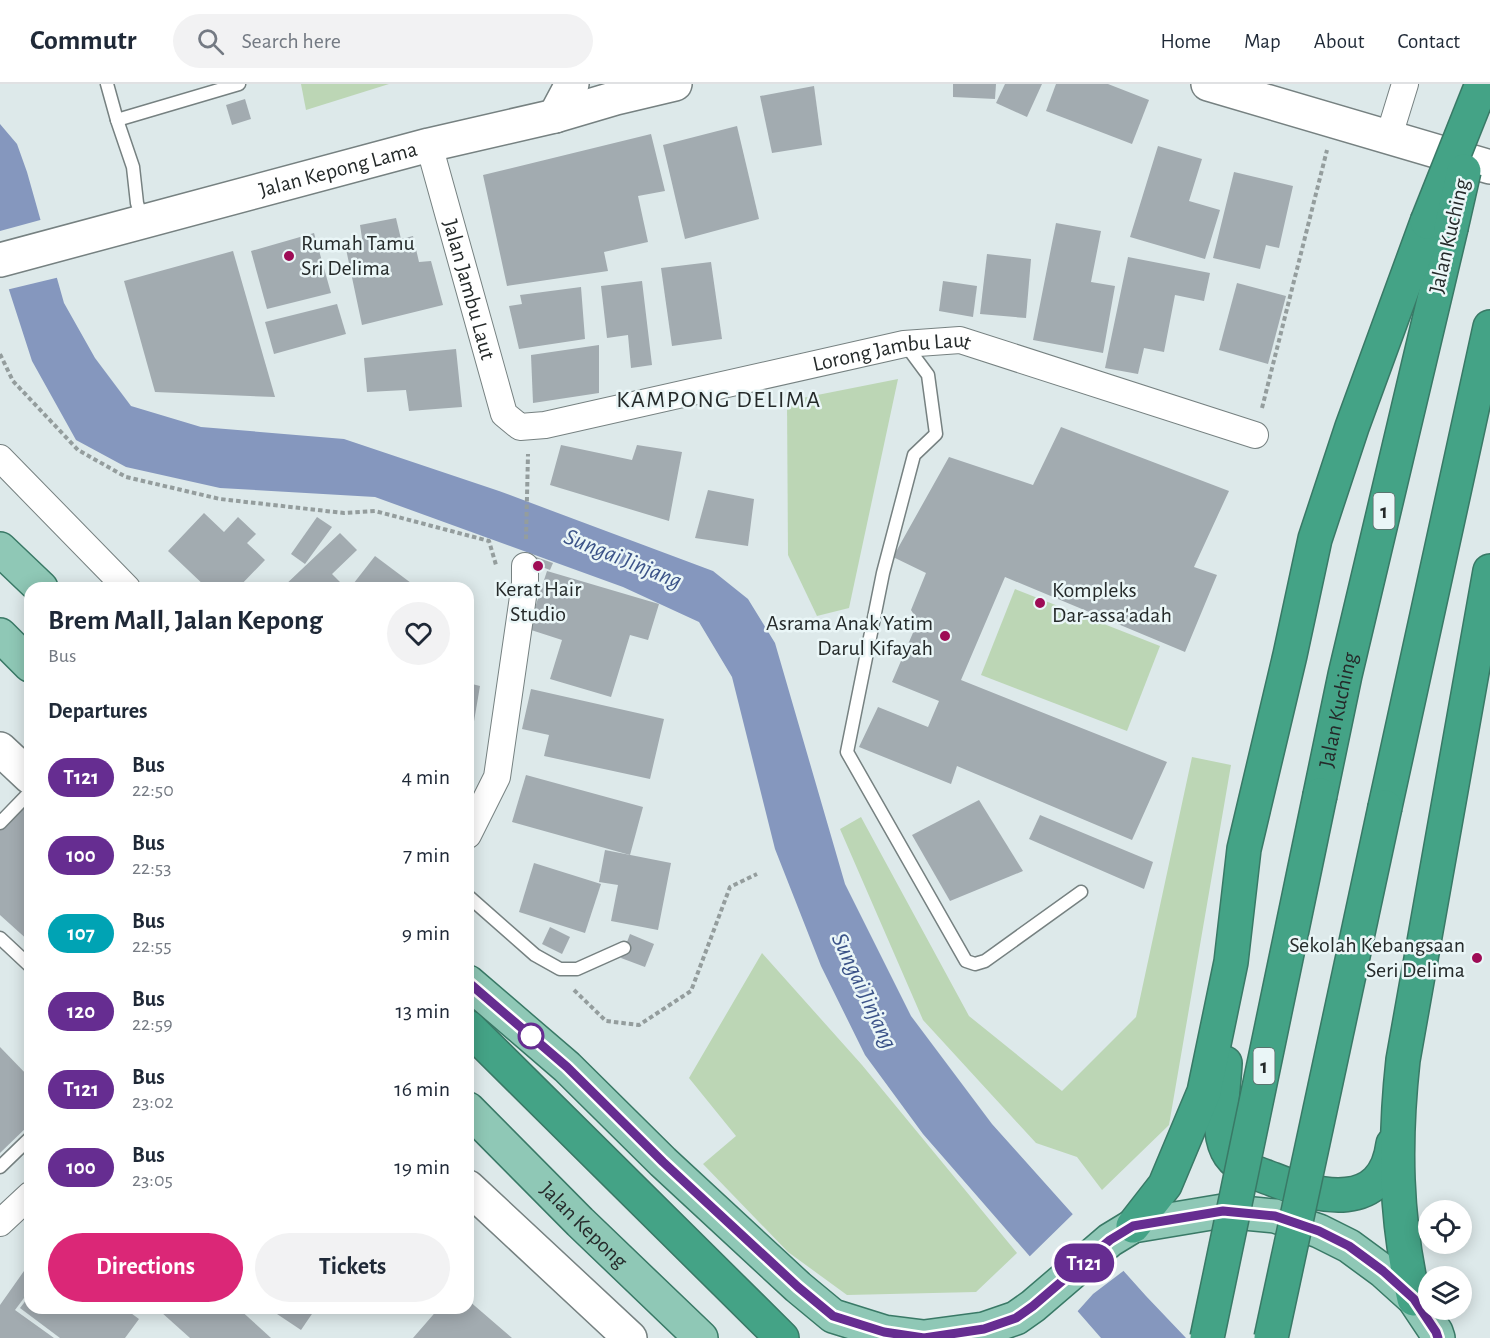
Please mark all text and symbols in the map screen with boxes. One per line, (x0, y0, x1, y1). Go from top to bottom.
search box (173, 14, 593, 68)
icon: search (194, 25, 227, 58)
text: Commutr (30, 27, 137, 55)
text: Search here (242, 30, 341, 52)
text: Home (1160, 31, 1211, 52)
text: Map (1244, 31, 1281, 52)
text: About (1314, 31, 1364, 52)
text: Contact (1397, 31, 1460, 52)
street label: Jalan Kepong Lama (256, 138, 420, 201)
street label: Jalan Kuching (1425, 176, 1473, 296)
street label: Jalan Jambu Laut (439, 217, 499, 362)
place label: Rumah Tamu Sri Delima (301, 232, 415, 279)
marker: Rumah Tamu Sri Delima (282, 249, 296, 263)
street label: Lorong Jambu Laut (811, 329, 974, 375)
district label: KAMPONG DELIMA (616, 388, 822, 412)
road number: 1 (1374, 493, 1394, 529)
water label: Sungai Jinjang (561, 525, 685, 593)
marker: Kerat Hair Studio (531, 559, 545, 573)
place label: Kerat Hair Studio (495, 578, 581, 625)
place label: Kompleks Dar-assa'adah (1052, 579, 1172, 626)
marker: Kompleks Dar-assa'adah (1033, 596, 1047, 610)
button: heart (387, 602, 450, 665)
text: Brem Mall, Jalan Kepong (48, 607, 323, 635)
place label: Asrama Anak Yatim Darul Kifayah (766, 612, 933, 659)
marker: Asrama Anak Yatim Darul Kifayah (938, 629, 952, 643)
text: Bus (48, 646, 76, 666)
street label: Jalan Kuching (1315, 650, 1361, 769)
text: Departures (48, 700, 148, 722)
text: Bus (132, 754, 165, 776)
text: 4 min (402, 766, 450, 788)
text: T121 (63, 767, 99, 788)
text: 22:50 (132, 780, 174, 800)
text: Bus (132, 832, 165, 854)
text: 7 min (403, 844, 450, 866)
text: 100 (66, 845, 96, 866)
text: 22:53 (132, 858, 171, 878)
text: Bus (132, 910, 165, 932)
text: 9 min (402, 922, 450, 944)
text: 107 (67, 923, 95, 944)
water label: Sungai Jinjang (827, 929, 901, 1053)
place label: Sekolah Kebangsaan Seri Delima (1289, 934, 1465, 981)
text: 22:55 (132, 936, 172, 956)
marker: Sekolah Kebangsaan Seri Delima (1470, 951, 1484, 965)
text: Bus (132, 988, 165, 1010)
text: 13 min (395, 1000, 450, 1022)
text: 120 (67, 1001, 95, 1022)
text: 22:59 (132, 1014, 173, 1034)
unlabelled marker (518, 1023, 544, 1049)
road number: 1 (1254, 1048, 1274, 1084)
text: Bus (132, 1066, 165, 1088)
text: 16 min (394, 1078, 450, 1100)
text: T121 (63, 1079, 99, 1100)
text: 23:02 (132, 1092, 174, 1112)
text: Bus (132, 1144, 165, 1166)
text: 19 min (394, 1156, 450, 1178)
text: 100 (66, 1157, 96, 1178)
text: 23:05 (132, 1170, 173, 1190)
street label: Jalan Kepong (536, 1178, 632, 1272)
map controls (1418, 1200, 1472, 1320)
button: locate (1418, 1200, 1472, 1254)
button: Directions (48, 1233, 243, 1302)
button: Tickets (255, 1233, 450, 1302)
line badge: T121 (1042, 1244, 1126, 1282)
text: T121 (1066, 1253, 1102, 1274)
button: layers (1418, 1266, 1472, 1320)

